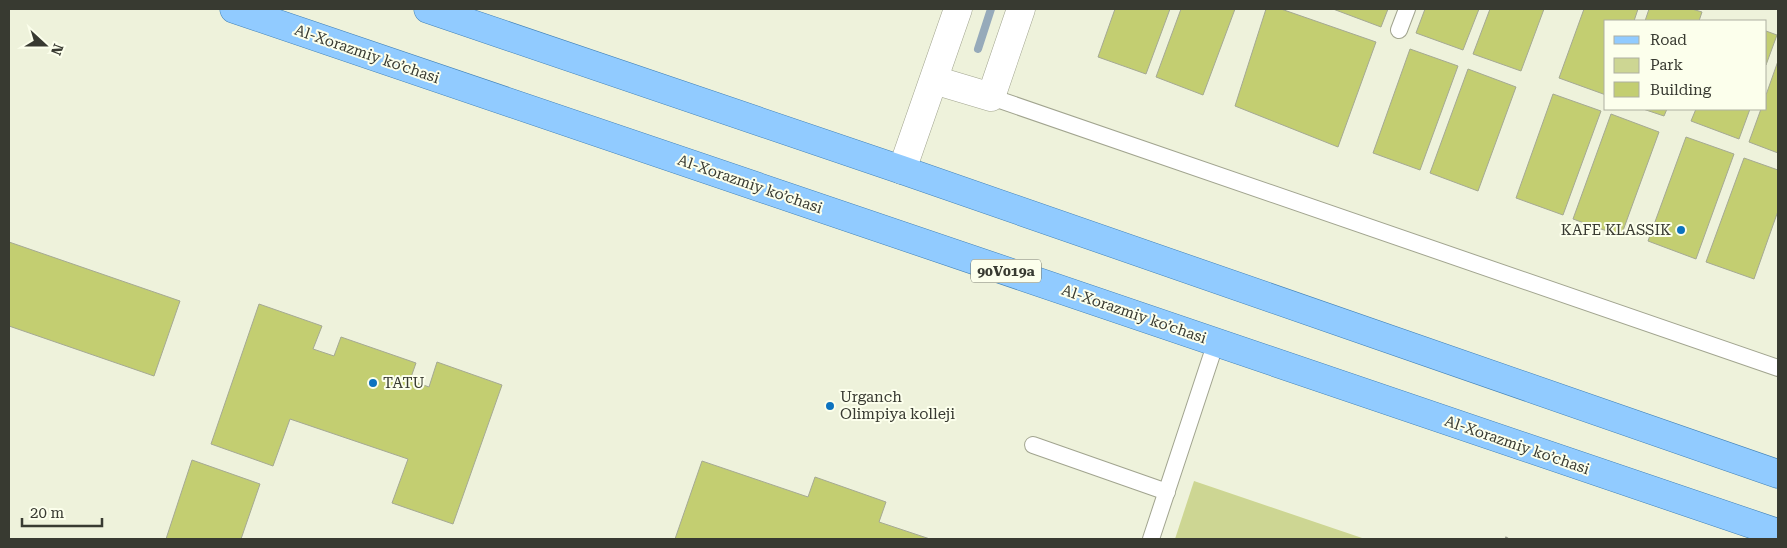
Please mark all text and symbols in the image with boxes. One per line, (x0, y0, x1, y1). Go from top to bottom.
north arrow (20, 20, 70, 70)
legend (1604, 20, 1767, 110)
street label: Al-Xorazmiy ko’chasi (292, 21, 442, 87)
text: Road (1650, 31, 1687, 49)
text: N (48, 42, 67, 58)
text: Park (1650, 56, 1684, 74)
text: Building (1650, 81, 1712, 99)
street label: Al-Xorazmiy ko’chasi (675, 151, 825, 217)
place label: KAFE KLASSIK (1561, 221, 1671, 239)
marker: KAFE KLASSIK (1675, 224, 1687, 236)
road number: 90V019a (971, 260, 1041, 282)
street label: Al-Xorazmiy ko’chasi (1059, 281, 1209, 347)
place label: TATU (383, 374, 425, 392)
marker: TATU (367, 377, 379, 389)
place label: Urganch Olimpiya kolleji (840, 388, 955, 423)
marker: Urganch Olimpiya kolleji (824, 400, 836, 412)
street label: Al-Xorazmiy ko’chasi (1442, 412, 1592, 478)
scale bar (22, 496, 102, 528)
text: 20 m (30, 504, 65, 522)

